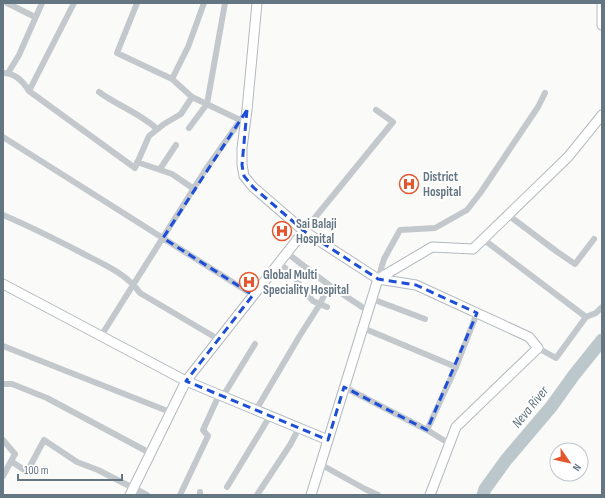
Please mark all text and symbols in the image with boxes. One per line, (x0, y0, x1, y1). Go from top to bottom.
place label: District Hospital (423, 169, 461, 200)
hospital icon: District Hospital (398, 173, 420, 195)
place label: Sai Balaji Hospital (296, 216, 337, 247)
hospital icon: Sai Balaji Hospital (271, 220, 293, 242)
place label: Global Multi Speciality Hospital (263, 267, 349, 298)
hospital icon: Global Multi Speciality Hospital (238, 271, 260, 293)
water label: Neva River (508, 382, 553, 431)
north arrow (549, 442, 589, 482)
scale bar (18, 456, 122, 482)
text: N (570, 461, 584, 473)
text: 100 m (24, 463, 49, 478)

